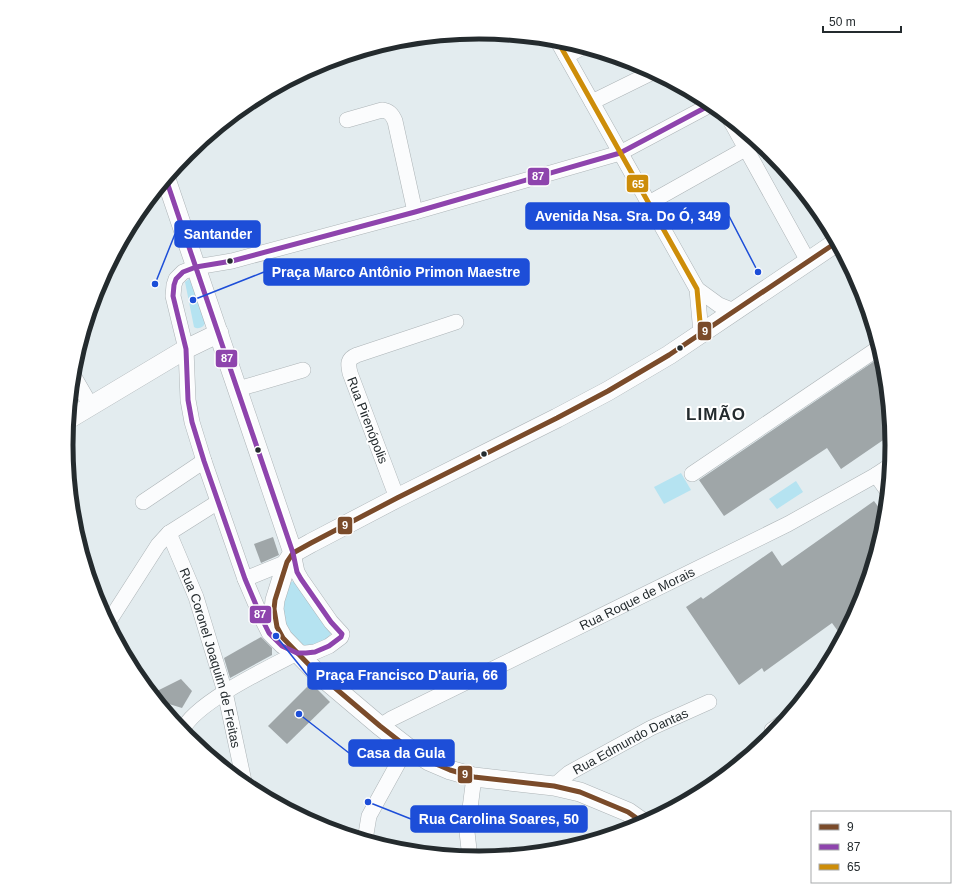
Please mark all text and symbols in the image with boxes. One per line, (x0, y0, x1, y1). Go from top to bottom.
scale bar (823, 8, 901, 34)
text: 50 m (829, 15, 856, 29)
line badge: 87 (527, 167, 550, 186)
text: 87 (532, 170, 544, 182)
line badge: 65 (626, 174, 649, 193)
text: 65 (632, 178, 644, 190)
callout: Avenida Nsa. Sra. Do Ó, 349 (526, 203, 729, 229)
text: Avenida Nsa. Sra. Do Ó, 349 (535, 207, 721, 224)
callout: Santander (175, 221, 260, 247)
text: Santander (184, 226, 253, 242)
unlabelled marker (225, 256, 235, 266)
callout: Praça Marco Antônio Primon Maestre (264, 259, 529, 285)
text: Praça Marco Antônio Primon Maestre (272, 264, 520, 280)
line badge: 9 (697, 321, 712, 341)
text: 9 (702, 325, 708, 337)
unlabelled marker (675, 343, 685, 353)
line badge: 87 (215, 349, 238, 368)
text: 87 (221, 352, 233, 364)
street label: Rua Pirenópolis (344, 375, 391, 466)
district label: LIMÃO (686, 404, 746, 424)
unlabelled marker (253, 445, 263, 455)
unlabelled marker (479, 449, 489, 459)
line badge: 9 (337, 516, 353, 535)
text: 9 (342, 519, 348, 531)
street label: Rua Roque de Morais (577, 564, 698, 633)
street label: Rua Coronel Joaquim de Freitas (177, 566, 244, 750)
line badge: 87 (249, 605, 272, 624)
text: 87 (254, 608, 266, 620)
callout: Praça Francisco D'auria, 66 (308, 663, 506, 689)
text: Praça Francisco D'auria, 66 (316, 667, 498, 683)
street label: Rua Edmundo Dantas (570, 705, 691, 778)
callout: Casa da Gula (349, 740, 454, 766)
text: Casa da Gula (357, 745, 446, 761)
line badge: 9 (457, 765, 473, 784)
text: 9 (462, 768, 468, 780)
callout: Rua Carolina Soares, 50 (411, 806, 587, 832)
text: Rua Carolina Soares, 50 (419, 811, 579, 827)
legend (811, 811, 951, 883)
text: 9 (847, 820, 854, 834)
text: 87 (847, 840, 861, 854)
text: 65 (847, 860, 861, 874)

